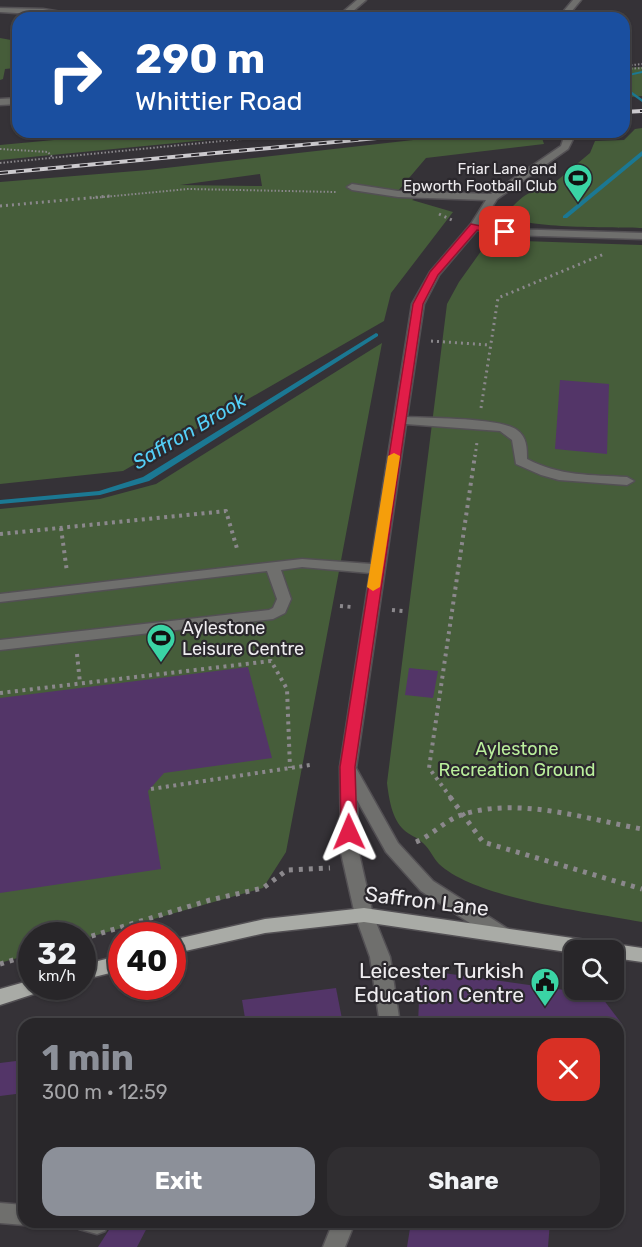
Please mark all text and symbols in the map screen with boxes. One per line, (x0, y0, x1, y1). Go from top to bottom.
text: 290 m (135, 34, 265, 84)
icon: right (36, 36, 114, 114)
text: Whittier Road (135, 85, 303, 117)
place label: Friar Lane and Epworth Football Club (403, 160, 557, 195)
sports icon: Friar Lane and Epworth Football Club (562, 162, 594, 204)
pin (479, 206, 530, 257)
icon: arrive (488, 215, 521, 248)
water label: Saffron Brook (128, 387, 251, 474)
place label: Aylestone Leisure Centre (182, 617, 304, 660)
sports icon: Aylestone Leisure Centre (145, 622, 177, 664)
park label: Aylestone Recreation Ground (438, 738, 596, 781)
position arrow (317, 800, 381, 864)
street label: Saffron Lane (364, 881, 490, 921)
speed limit sign: 40 (108, 922, 186, 1000)
text: 32 (37, 936, 77, 972)
map controls (564, 940, 624, 1000)
button: search (564, 940, 624, 1000)
place label: Leicester Turkish Education Centre (354, 958, 524, 1007)
public building icon: Leicester Turkish Education Centre (529, 966, 561, 1008)
text: km/h (38, 967, 76, 985)
text: 1 min (42, 1036, 134, 1079)
button: close (537, 1038, 600, 1101)
text: 300 m · 12:59 (42, 1080, 168, 1104)
button: Exit (42, 1147, 315, 1216)
button: Share (327, 1147, 600, 1216)

